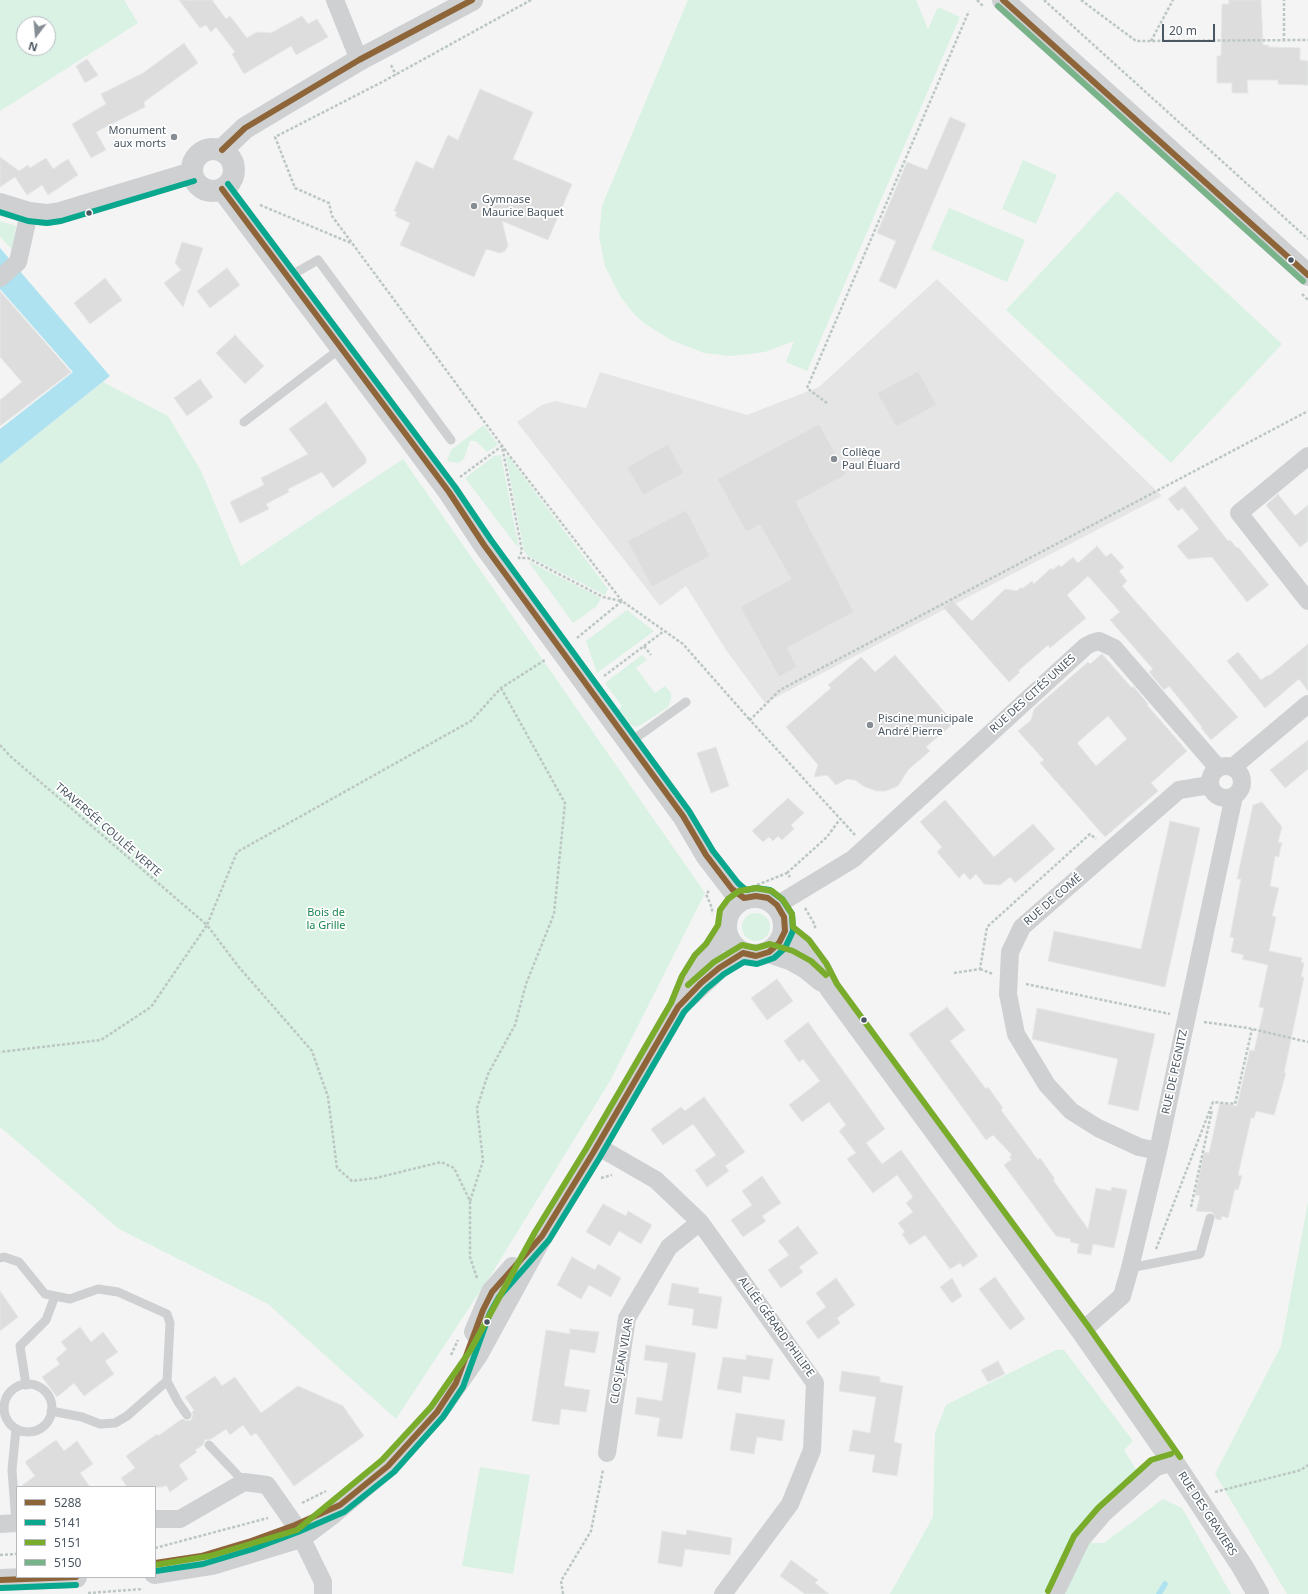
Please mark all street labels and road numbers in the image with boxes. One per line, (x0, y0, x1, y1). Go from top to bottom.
street label: RUE DES CITÉS UNIES (987, 652, 1079, 736)
street label: TRAVERSÉE COULÉE VERTE (52, 780, 164, 880)
street label: RUE DE COMÉ (1021, 871, 1085, 929)
street label: RUE DE PEGNITZ (1160, 1028, 1190, 1116)
street label: ALLÉE GÉRARD PHILIPE (735, 1275, 817, 1379)
street label: CLOS JEAN VILAR (608, 1317, 636, 1405)
street label: RUE DES GRAVIERS (1175, 1469, 1239, 1559)

